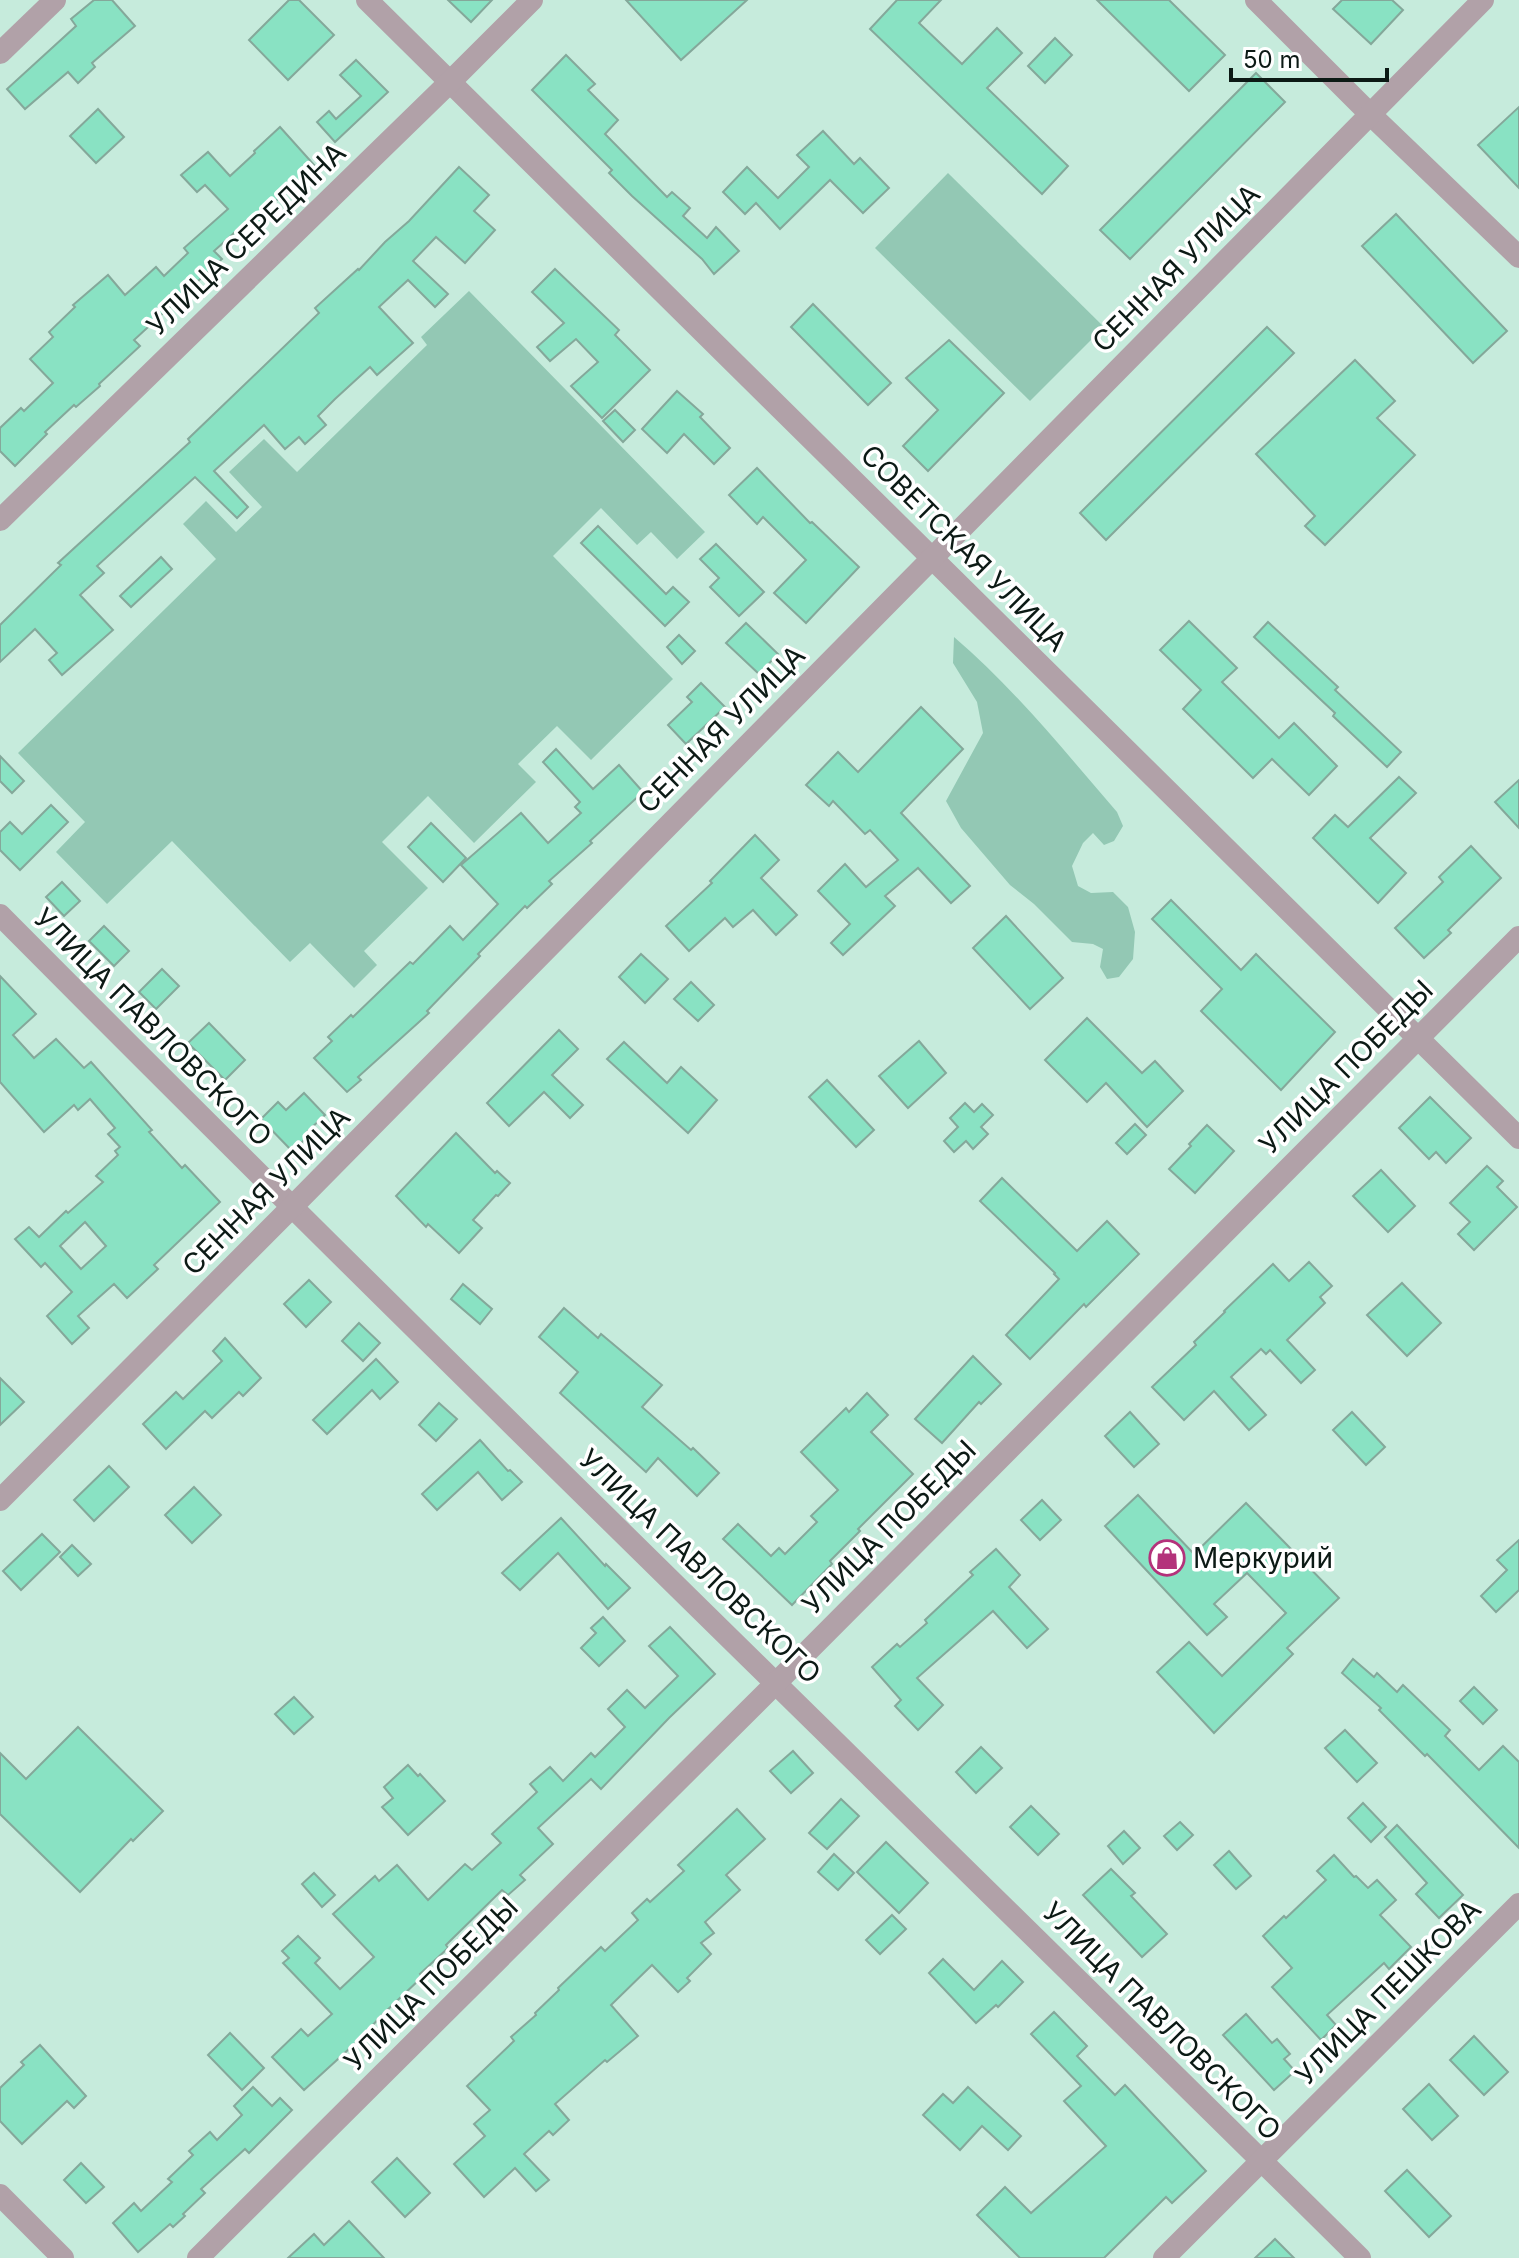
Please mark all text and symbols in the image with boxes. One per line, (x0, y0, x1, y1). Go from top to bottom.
scale bar (1231, 32, 1387, 82)
text: 50 m (1243, 45, 1301, 74)
street label: УЛИЦА СЕРЕДИНА (140, 135, 352, 343)
street label: СЕННАЯ УЛИЦА (1085, 177, 1267, 359)
street label: СОВЕТСКАЯ УЛИЦА (854, 438, 1074, 658)
street label: СЕННАЯ УЛИЦА (630, 638, 812, 820)
street label: УЛИЦА ПАВЛОВСКОГО (27, 901, 279, 1153)
street label: УЛИЦА ПОБЕДЫ (1252, 973, 1440, 1161)
street label: СЕННАЯ УЛИЦА (175, 1100, 357, 1282)
street label: УЛИЦА ПОБЕДЫ (795, 1433, 983, 1621)
street label: УЛИЦА ПАВЛОВСКОГО (572, 1442, 828, 1690)
shop icon: Меркурий (1148, 1539, 1186, 1577)
place label: Меркурий (1193, 1541, 1333, 1575)
street label: УЛИЦА ПОБЕДЫ (337, 1890, 525, 2078)
street label: УЛИЦА ПЕШКОВА (1288, 1892, 1488, 2092)
street label: УЛИЦА ПАВЛОВСКОГО (1036, 1895, 1288, 2147)

